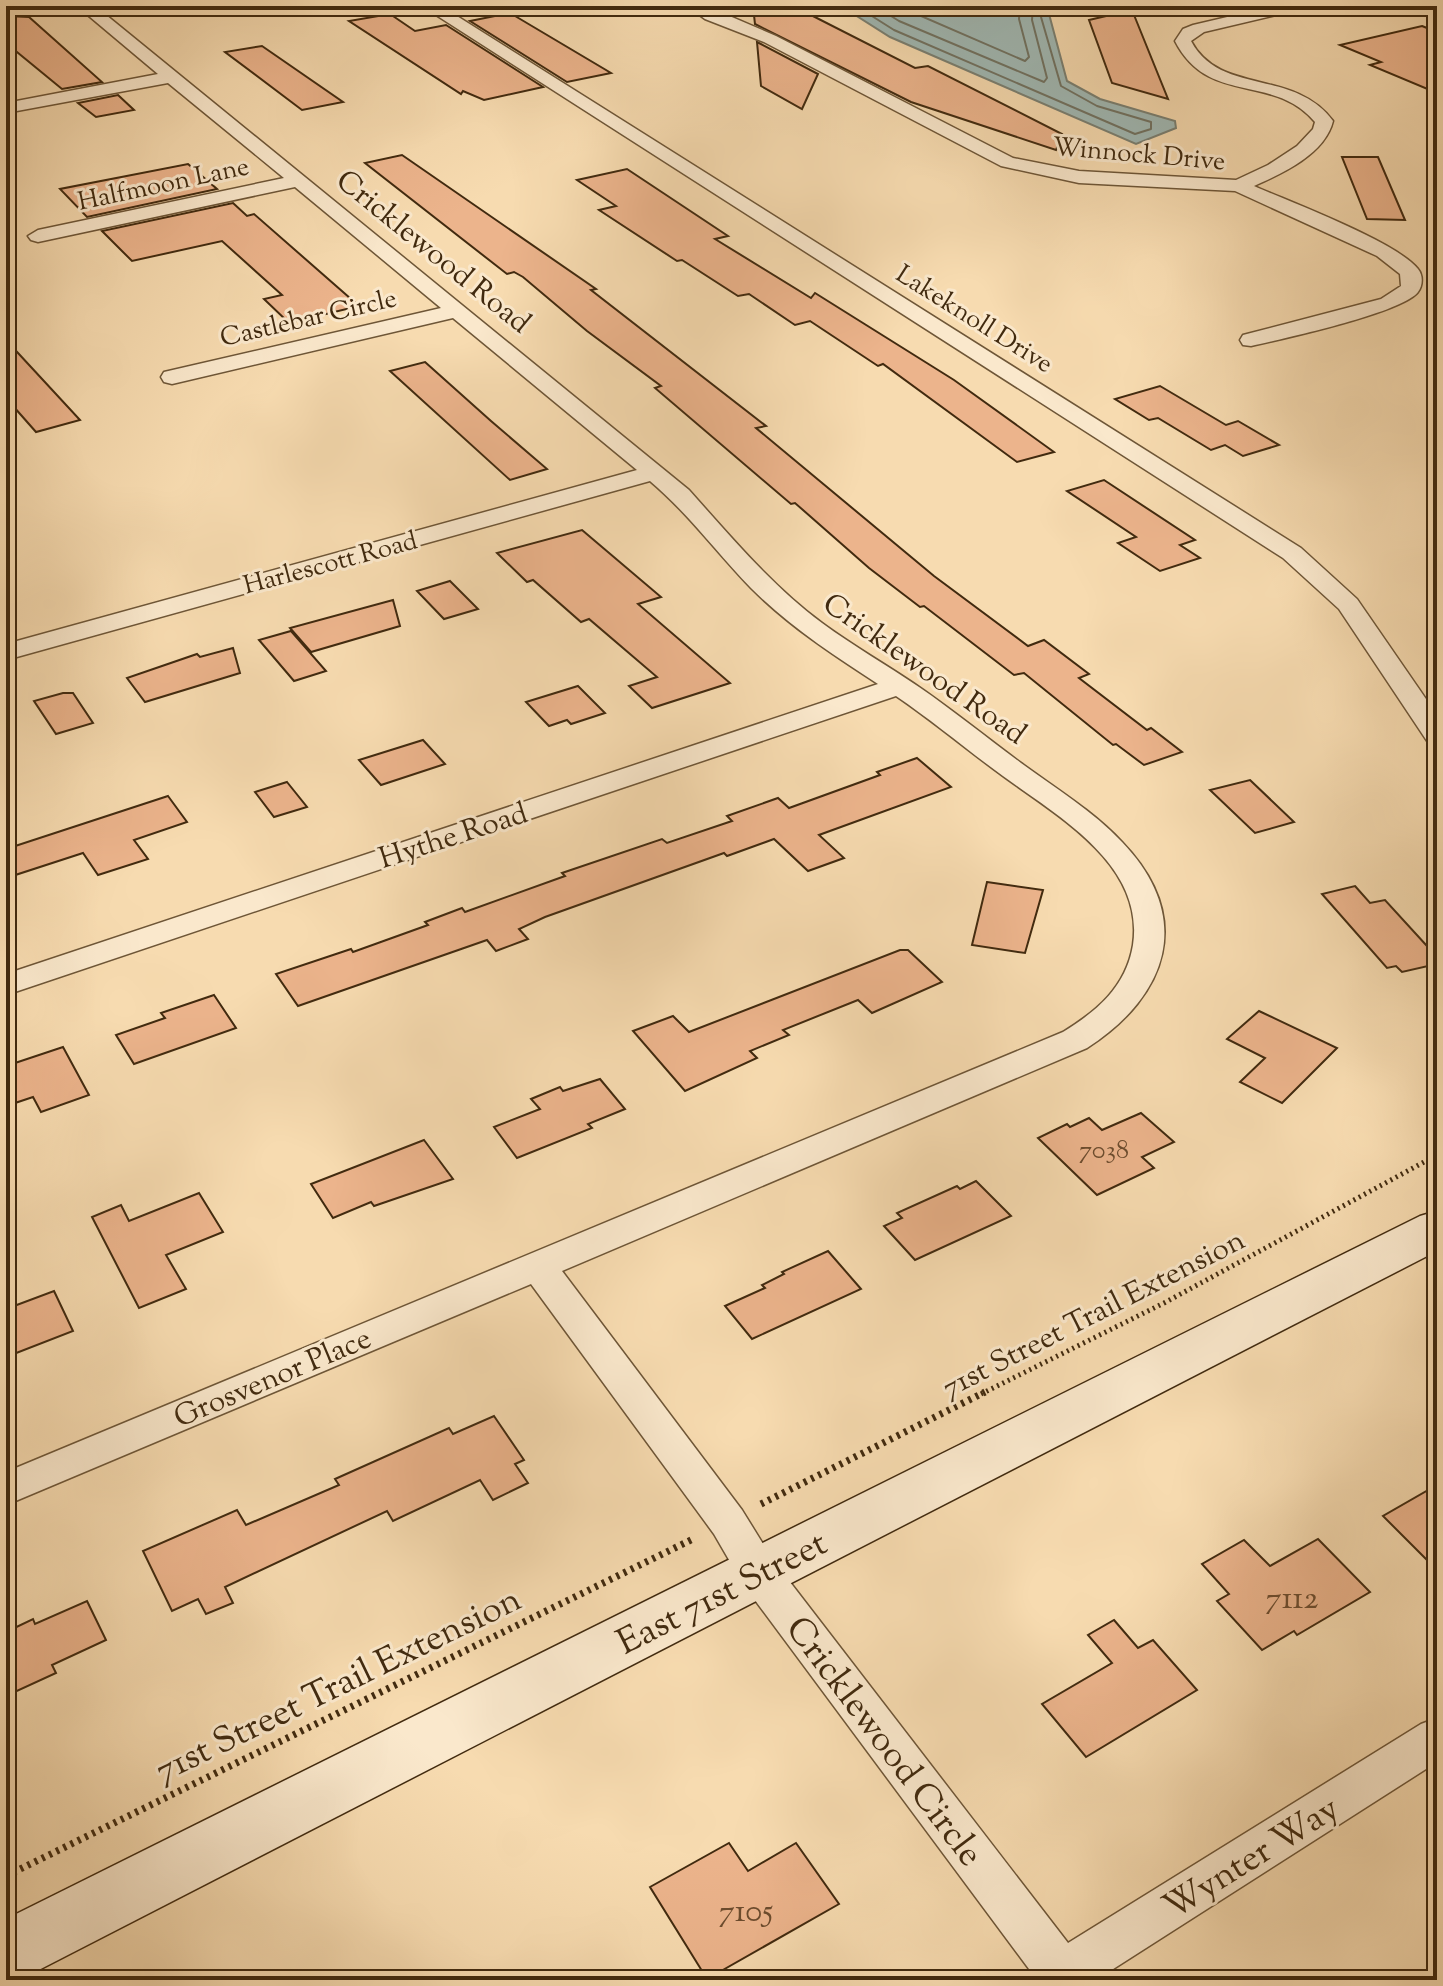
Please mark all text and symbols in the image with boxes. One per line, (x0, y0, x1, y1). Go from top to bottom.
street label: Winnock Drive (1051, 130, 1227, 181)
street label: Halfmoon Lane (74, 149, 253, 222)
street label: Cricklewood Road (326, 161, 539, 345)
street label: Lakeknoll Drive (888, 257, 1060, 383)
street label: Castlebar Circle (217, 281, 400, 358)
street label: Harlescott Road (240, 523, 422, 605)
street label: Cricklewood Road (813, 584, 1034, 756)
street label: Hythe Road (374, 793, 534, 882)
house number: 7038 (1079, 1133, 1129, 1170)
street label: 71st Street Trail Extension (935, 1220, 1253, 1410)
street label: Grosvenor Place (168, 1318, 378, 1440)
street label: East 71st Street (609, 1519, 837, 1670)
street label: 71st Street Trail Extension (147, 1575, 531, 1798)
house number: 7112 (1266, 1577, 1318, 1623)
street label: Cricklewood Circle (771, 1606, 994, 1878)
street label: Wynter Way (1154, 1785, 1350, 1934)
house number: 7105 (719, 1890, 773, 1936)

